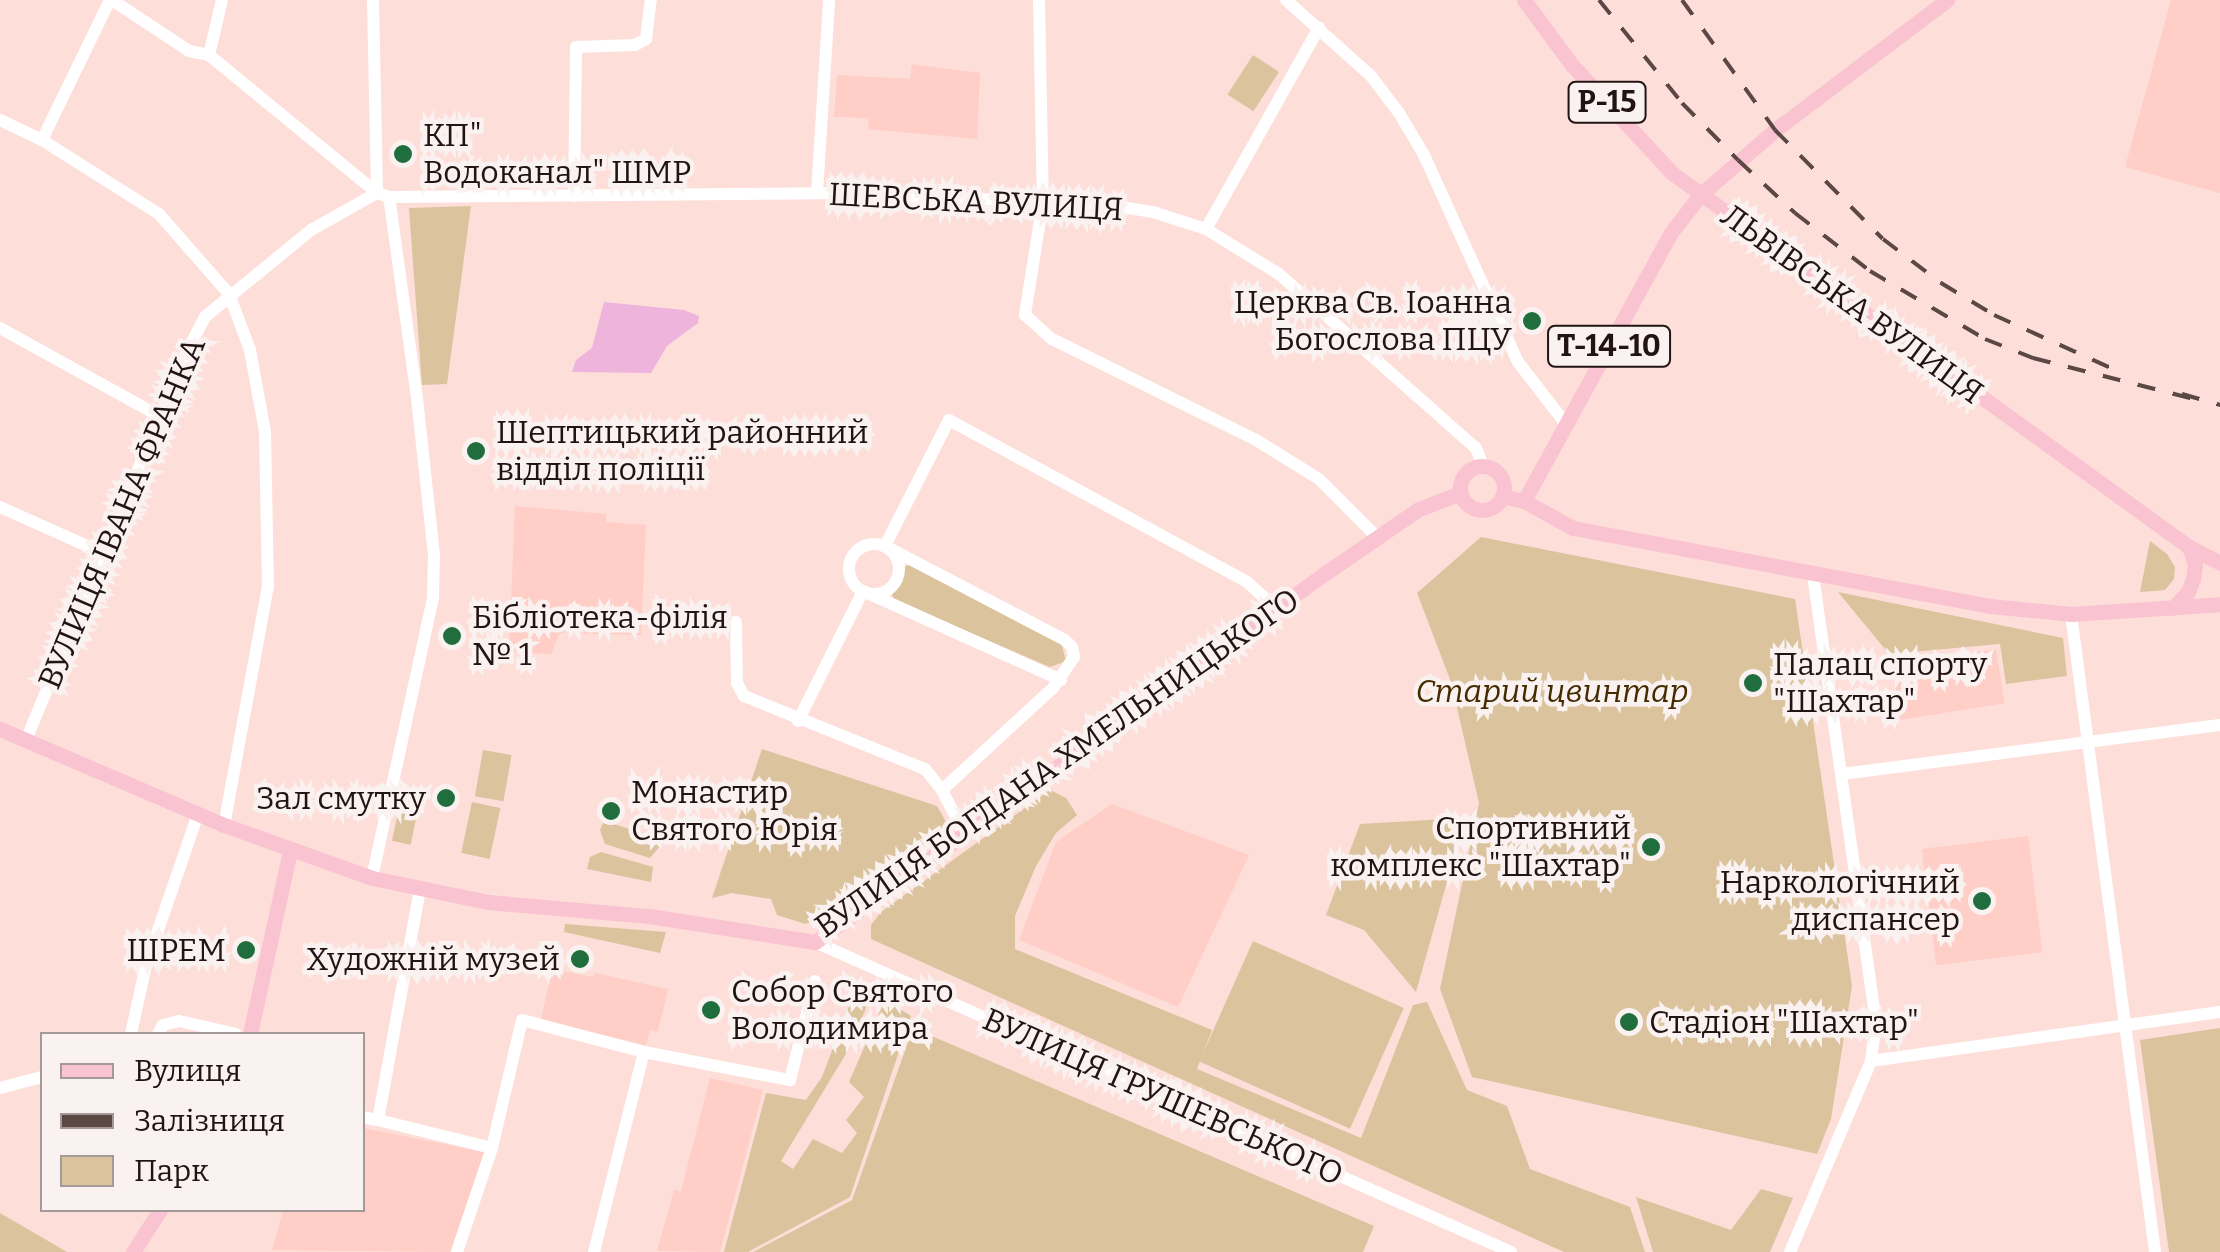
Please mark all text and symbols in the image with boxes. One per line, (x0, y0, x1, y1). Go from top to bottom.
road number: Р-15 (1567, 77, 1647, 127)
place label: КП" Водоканал" ШМР (423, 117, 691, 192)
marker: КП" Водоканал" ШМР (392, 143, 414, 165)
street label: ШЕВСЬКА ВУЛИЦЯ (828, 175, 1124, 229)
street label: ЛЬВІВСЬКА ВУЛИЦЯ (1714, 196, 1990, 412)
place label: Церква Св. Іоанна Богослова ПЦУ (1234, 284, 1512, 359)
marker: Церква Св. Іоанна Богослова ПЦУ (1521, 310, 1543, 332)
road number: Т-14-10 (1546, 321, 1672, 371)
street label: ВУЛИЦЯ ІВАНА ФРАНКА (30, 331, 214, 695)
place label: Шептицький районний відділ поліції (496, 414, 868, 489)
marker: Шептицький районний відділ поліції (465, 440, 487, 462)
street label: ВУЛИЦЯ БОГДАНА ХМЕЛЬНИЦЬКОГО (808, 580, 1306, 946)
place label: Бiблiотека-фiлiя № 1 (472, 599, 728, 674)
marker: Бiблiотека-фiлiя № 1 (441, 625, 463, 647)
place label: Палац спорту "Шахтар" (1773, 646, 1987, 721)
park label: Старий цвинтар (1415, 672, 1689, 710)
marker: Палац спорту "Шахтар" (1742, 672, 1764, 694)
place label: Монастир Святого Юрія (631, 774, 838, 849)
place label: Зал смутку (256, 779, 426, 817)
marker: Зал смутку (435, 787, 457, 809)
marker: Монастир Святого Юрія (600, 800, 622, 822)
place label: Спортивний комплекс "Шахтар" (1330, 810, 1631, 885)
marker: Спортивний комплекс "Шахтар" (1640, 836, 1662, 858)
place label: Наркологічний диспансер (1720, 864, 1960, 939)
marker: Наркологічний диспансер (1969, 888, 1995, 914)
place label: ШРЕМ (127, 931, 226, 969)
marker: ШРЕМ (235, 939, 257, 961)
place label: Художній музей (306, 940, 560, 978)
marker: Художній музей (569, 948, 591, 970)
place label: Собор Святого Володимира (731, 973, 954, 1048)
marker: Собор Святого Володимира (700, 999, 722, 1021)
street label: ВУЛИЦЯ ГРУШЕВСЬКОГО (977, 1000, 1349, 1194)
place label: Стадіон "Шахтар" (1649, 1003, 1919, 1041)
marker: Стадіон "Шахтар" (1618, 1011, 1640, 1033)
legend (40, 1032, 365, 1212)
text: Вулиця (134, 1053, 241, 1089)
text: Залізниця (134, 1103, 285, 1139)
text: Парк (134, 1153, 209, 1189)

